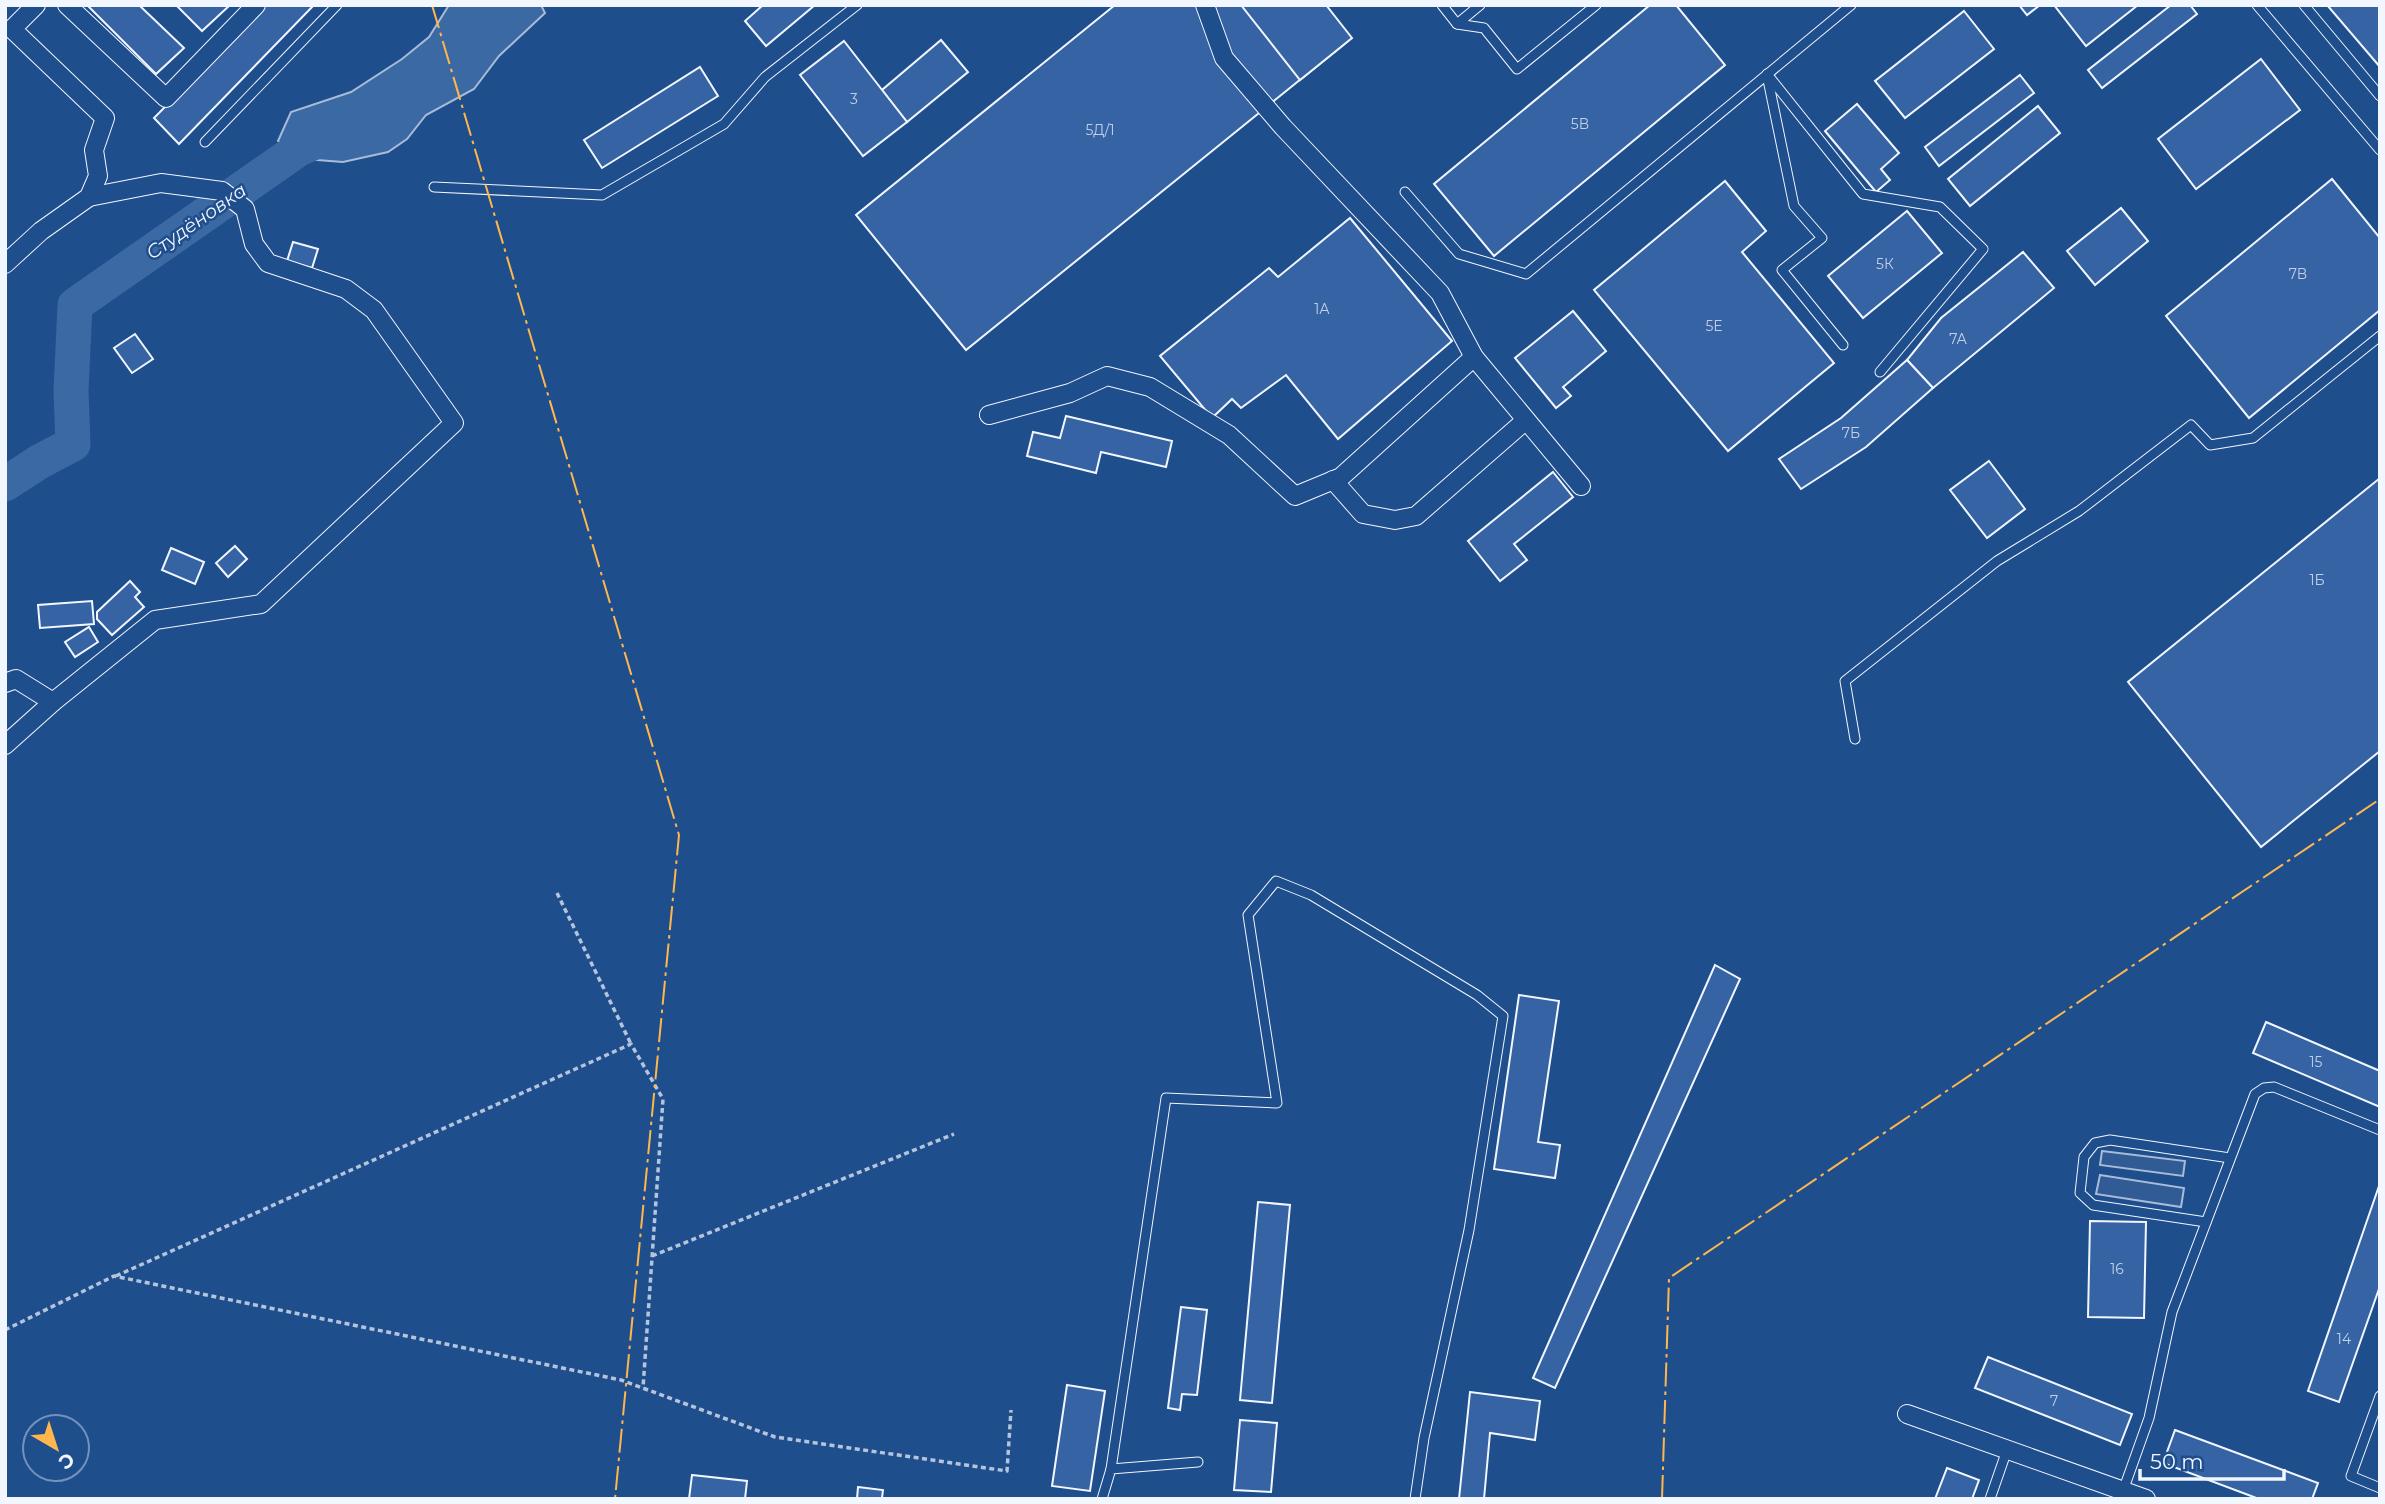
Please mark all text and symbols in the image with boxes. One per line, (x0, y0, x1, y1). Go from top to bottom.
house number: 3 (850, 90, 858, 108)
house number: 5В (1571, 115, 1589, 133)
house number: 5Д/1 (1085, 121, 1115, 139)
water label: Студёновка (142, 178, 251, 264)
house number: 5К (1876, 255, 1894, 273)
house number: 7В (2289, 265, 2307, 283)
house number: 1А (1314, 300, 1330, 318)
house number: 5Е (1705, 317, 1723, 335)
house number: 7А (1949, 330, 1967, 348)
house number: 7Б (1842, 424, 1860, 442)
house number: 1Б (2309, 571, 2325, 589)
house number: 15 (2310, 1053, 2323, 1071)
house number: 16 (2110, 1260, 2124, 1278)
house number: 14 (2337, 1330, 2352, 1348)
house number: 7 (2050, 1392, 2058, 1410)
north arrow (21, 1413, 91, 1483)
scale bar (2140, 1438, 2284, 1482)
text: С (54, 1448, 79, 1474)
text: 50 m (2150, 1449, 2204, 1474)

